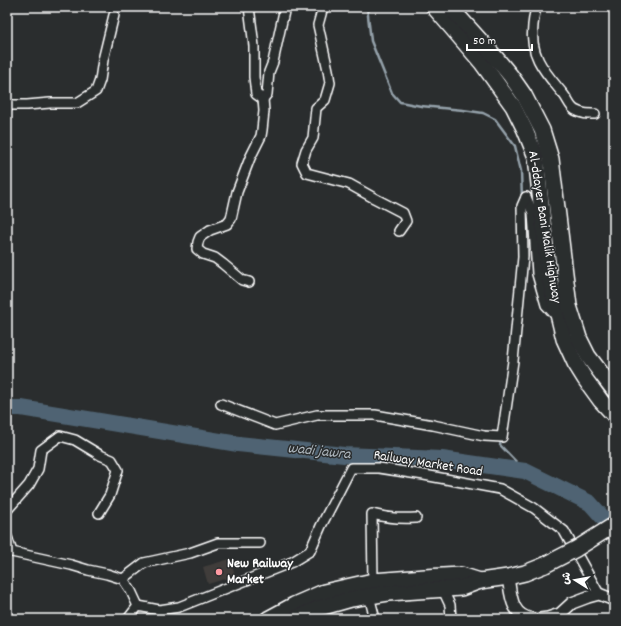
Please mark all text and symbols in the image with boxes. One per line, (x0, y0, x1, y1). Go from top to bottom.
scale bar (467, 26, 532, 52)
text: 50 m (473, 33, 496, 50)
street label: Al-ddayer Bani Malik Highway (522, 149, 566, 305)
water label: wadi jawra (286, 438, 353, 466)
street label: Railway Market Road (372, 446, 484, 482)
place label: New Railway Market (227, 554, 294, 590)
north arrow (555, 560, 595, 600)
marker: New Railway Market (214, 567, 224, 577)
text: ش (558, 571, 576, 586)

